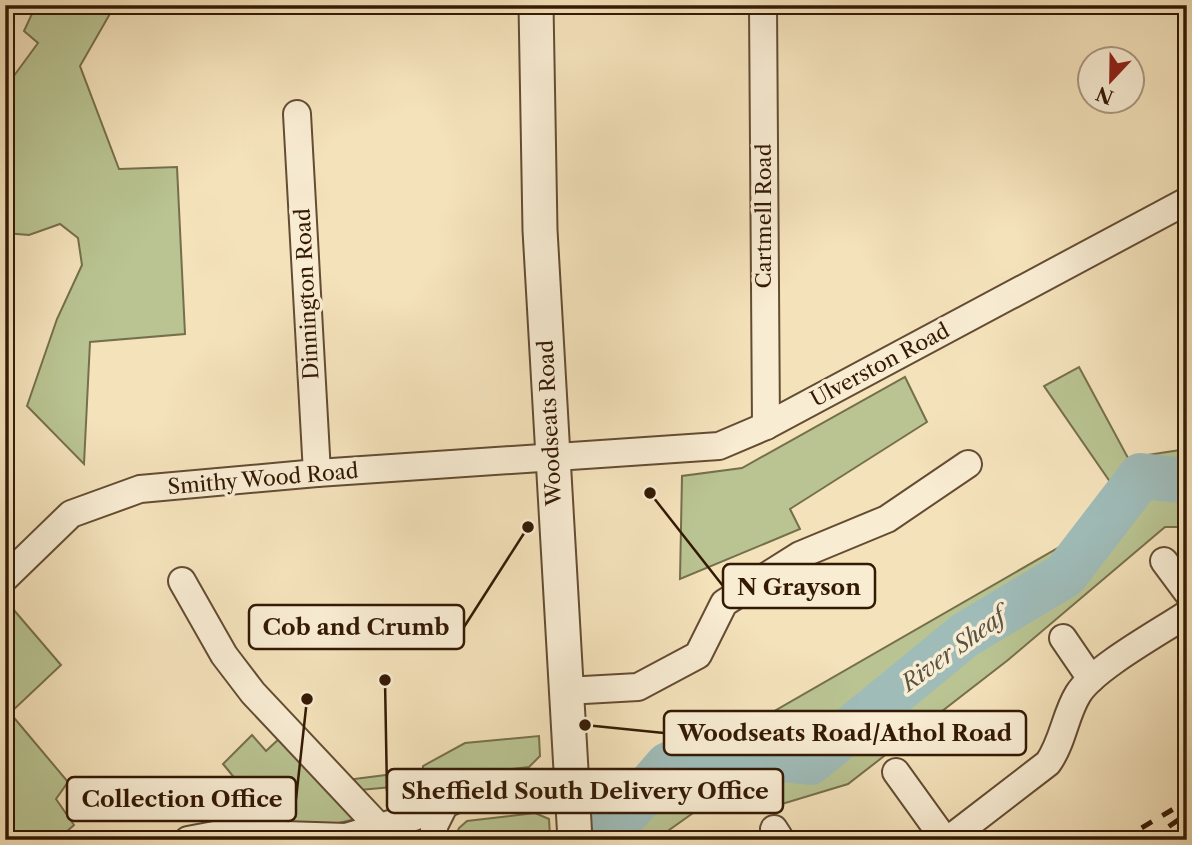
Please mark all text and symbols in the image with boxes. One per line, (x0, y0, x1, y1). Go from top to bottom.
north arrow (1076, 46, 1146, 116)
text: N (1093, 82, 1117, 109)
street label: Cartmell Road (751, 143, 776, 288)
street label: Dinnington Road (290, 208, 323, 380)
street label: Ulverston Road (806, 317, 954, 412)
street label: Woodseats Road (533, 339, 566, 507)
street label: Smithy Wood Road (166, 458, 360, 499)
callout: N Grayson (723, 564, 875, 608)
text: N Grayson (737, 573, 861, 601)
water label: River Sheaf (894, 598, 1017, 698)
callout: Cob and Crumb (249, 605, 464, 649)
text: Cob and Crumb (263, 613, 449, 641)
callout: Woodseats Road/Athol Road (664, 711, 1026, 755)
text: Woodseats Road/Athol Road (677, 719, 1013, 747)
callout: Sheffield South Delivery Office (387, 769, 783, 813)
callout: Collection Office (67, 777, 296, 821)
text: Sheffield South Delivery Office (401, 777, 769, 805)
text: Collection Office (81, 785, 283, 813)

